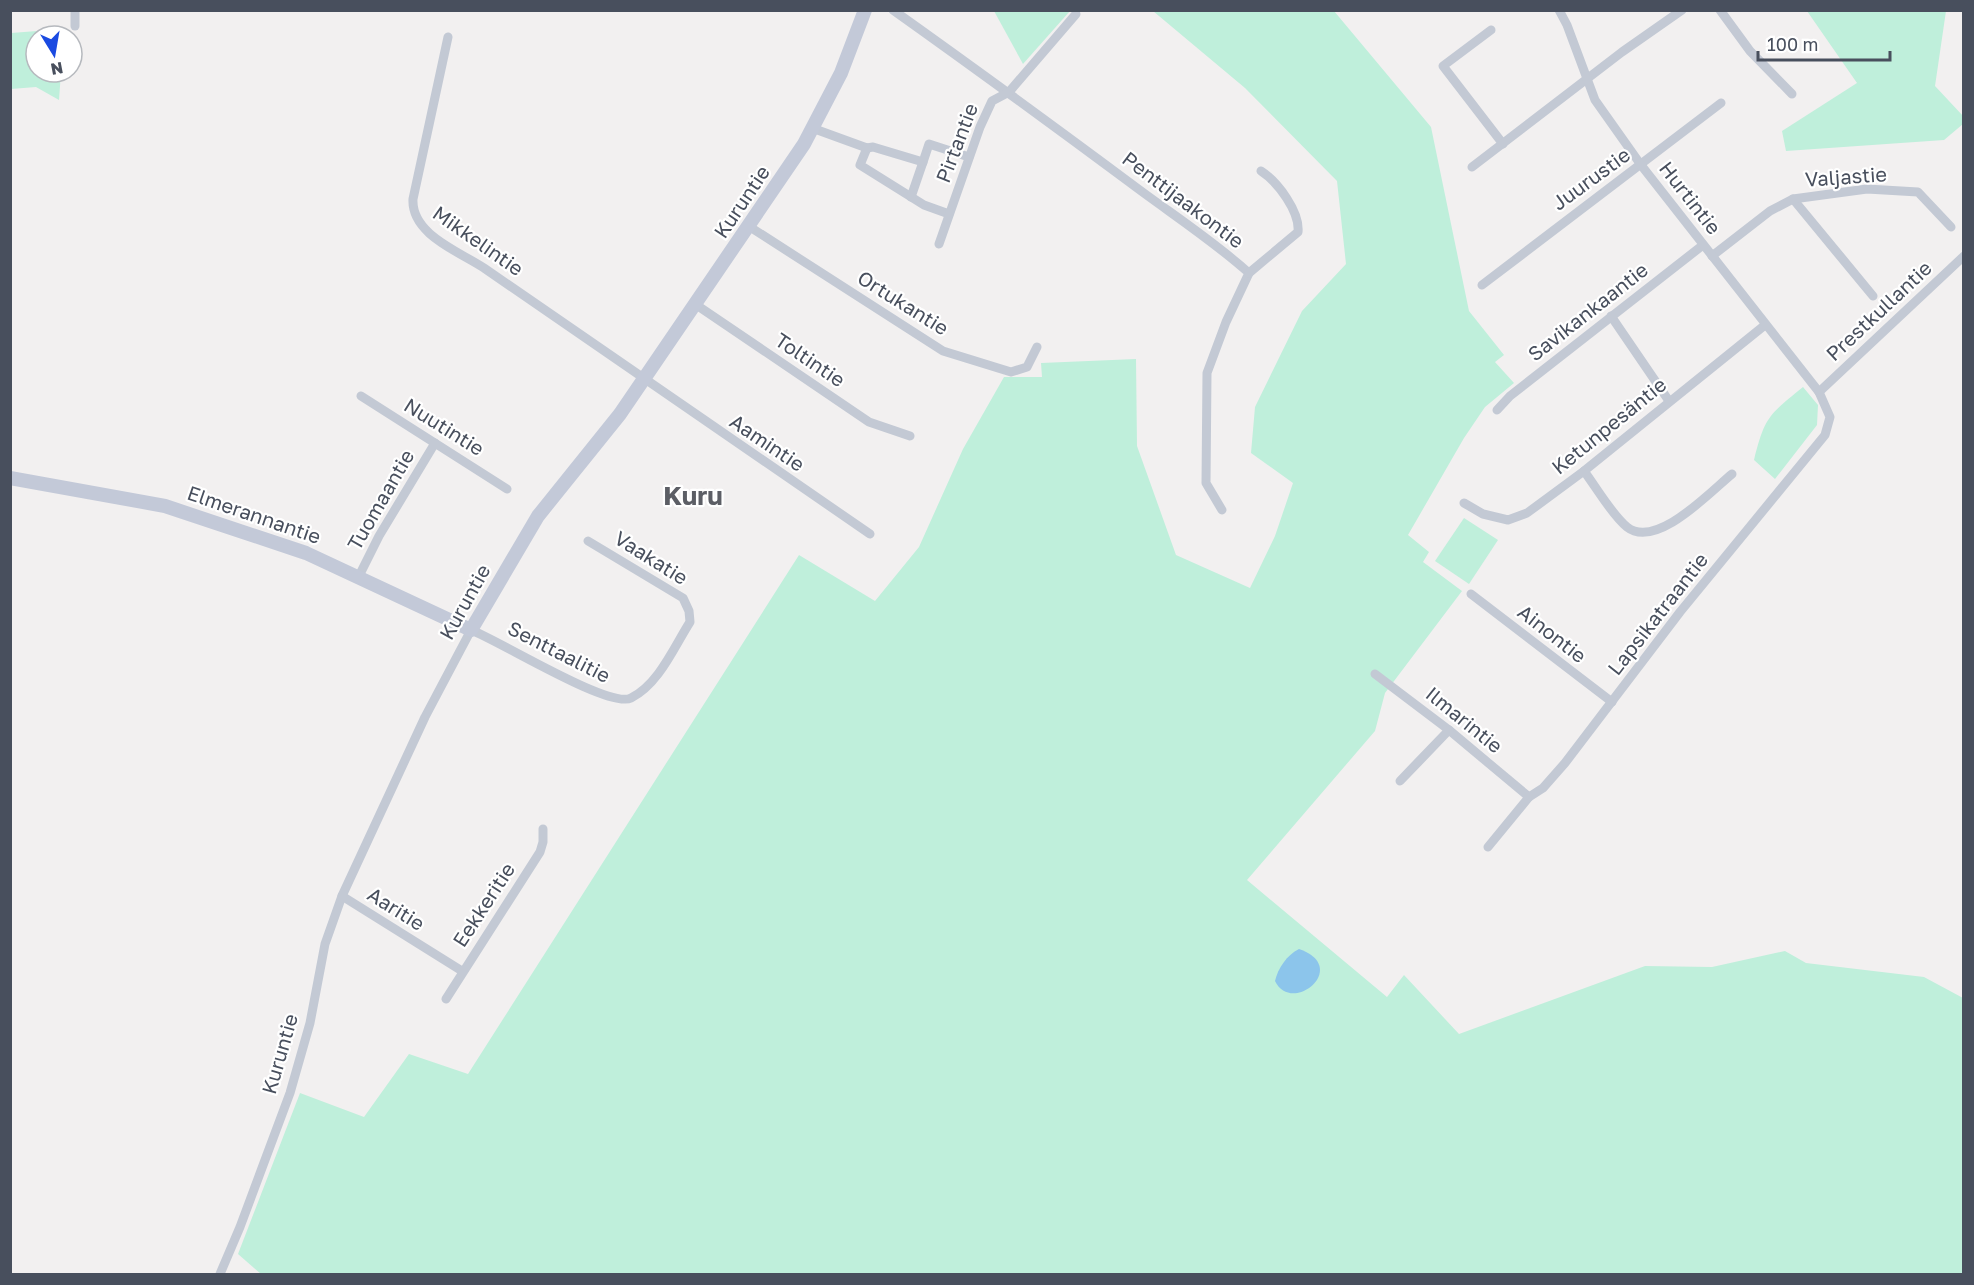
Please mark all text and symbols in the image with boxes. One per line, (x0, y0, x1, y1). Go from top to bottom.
north arrow (24, 24, 84, 84)
scale bar (1758, 24, 1890, 62)
text: 100 m (1767, 33, 1818, 55)
text: N (49, 58, 65, 80)
street label: Pirtantie (930, 100, 982, 186)
street label: Juurustie (1547, 142, 1634, 215)
street label: Penttijaakontie (1118, 146, 1249, 253)
street label: Hurtintie (1655, 156, 1727, 239)
street label: Kuruntie (708, 161, 774, 242)
street label: Valjastie (1804, 161, 1888, 191)
street label: Mikkelintie (429, 200, 529, 280)
street label: Prestkullantie (1821, 255, 1936, 365)
street label: Savikankaantie (1523, 257, 1652, 366)
street label: Ortukantie (854, 265, 953, 340)
street label: Toltintie (771, 327, 850, 391)
street label: Ketunpesäntie (1546, 372, 1670, 479)
street label: Nuutintie (400, 392, 489, 460)
street label: Aamintie (726, 409, 809, 476)
street label: Tuomaantie (342, 445, 419, 554)
street label: Elmerannantie (184, 480, 324, 548)
district label: Kuru (663, 480, 723, 511)
street label: Vaakatie (610, 525, 693, 589)
street label: Lapsikatraantie (1602, 547, 1712, 679)
street label: Kuruntie (434, 560, 495, 643)
street label: Ainontie (1514, 599, 1592, 667)
street label: Senttaalitie (504, 615, 615, 687)
street label: Ilmarintie (1421, 681, 1508, 757)
street label: Eekkeritie (447, 858, 519, 951)
street label: Aaritie (364, 881, 430, 935)
street label: Kuruntie (256, 1011, 302, 1097)

